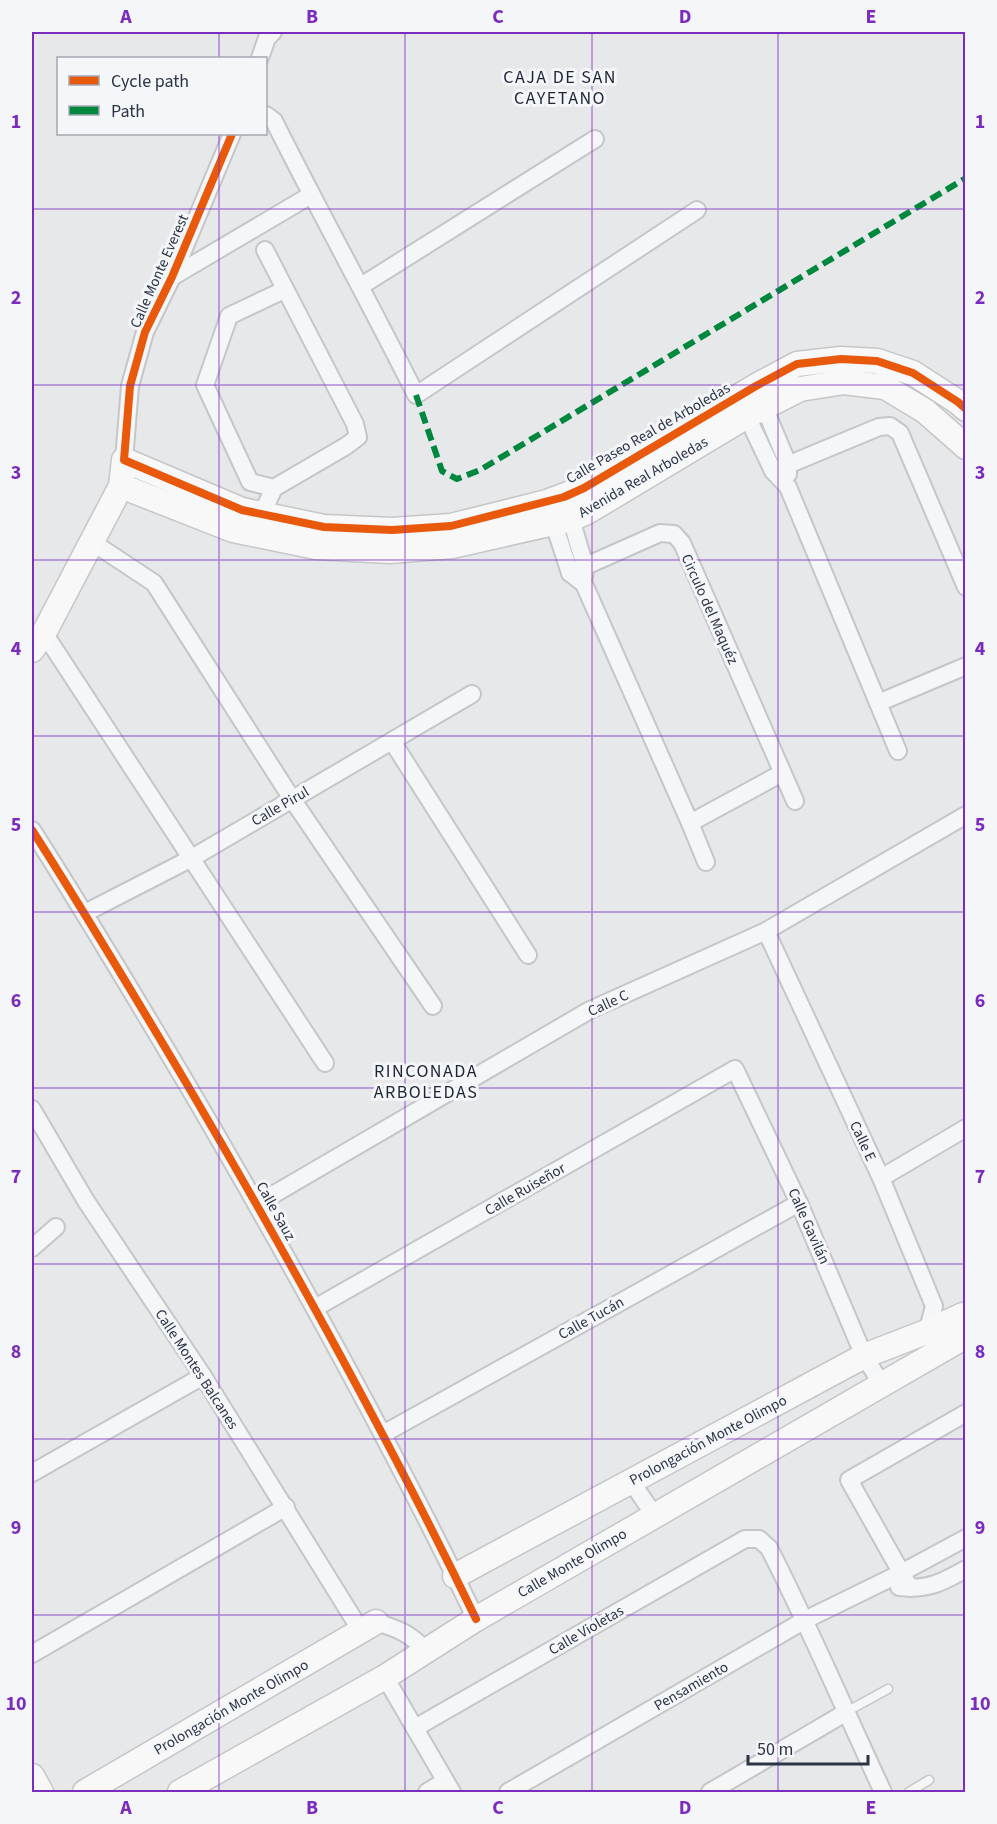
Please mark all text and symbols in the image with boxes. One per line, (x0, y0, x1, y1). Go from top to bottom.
text: A (119, 3, 132, 31)
text: B (306, 3, 318, 31)
text: C (492, 3, 504, 31)
text: D (679, 3, 691, 31)
text: E (866, 3, 876, 31)
legend (57, 57, 267, 135)
district label: CAJA DE SAN CAYETANO (503, 65, 617, 111)
text: Cycle path (111, 69, 189, 94)
text: Path (111, 99, 145, 124)
text: 1 (11, 108, 21, 136)
text: 1 (975, 108, 985, 136)
street label: Calle Monte Everest (125, 211, 194, 331)
text: 2 (11, 284, 21, 312)
text: 2 (975, 284, 985, 312)
street label: Calle Paseo Real de Arboledas (562, 378, 734, 489)
street label: Avenida Real Arboledas (575, 432, 712, 523)
text: 3 (11, 459, 21, 487)
text: 3 (975, 459, 985, 487)
street label: Circulo del Maquéz (676, 551, 743, 668)
text: 4 (11, 635, 22, 663)
text: 4 (975, 635, 986, 663)
street label: Calle Pirul (247, 781, 313, 831)
text: 5 (11, 811, 21, 839)
text: 5 (975, 811, 985, 839)
street label: Calle C (584, 985, 632, 1022)
text: 6 (11, 987, 21, 1015)
text: 6 (975, 987, 985, 1015)
district label: RINCONADA ARBOLEDAS (374, 1059, 478, 1105)
street label: Calle E (844, 1118, 881, 1165)
street label: Calle Ruiseñor (481, 1157, 570, 1221)
text: 7 (11, 1163, 21, 1191)
text: 7 (975, 1163, 985, 1191)
street label: Calle Sauz (251, 1178, 300, 1244)
street label: Calle Gavilán (782, 1185, 835, 1268)
street label: Calle Tucán (555, 1292, 628, 1345)
street label: Calle Montes Balcanes (150, 1305, 243, 1433)
text: 8 (11, 1338, 21, 1366)
text: 8 (975, 1338, 985, 1366)
street label: Prolongación Monte Olimpo (626, 1390, 791, 1491)
text: 9 (11, 1514, 21, 1542)
text: 9 (975, 1514, 985, 1542)
street label: Calle Monte Olimpo (514, 1524, 631, 1603)
street label: Calle Violetas (545, 1600, 628, 1660)
street label: Prolongación Monte Olimpo (150, 1654, 312, 1760)
street label: Pensamiento (650, 1657, 732, 1716)
text: 10 (5, 1690, 27, 1718)
text: 10 (969, 1690, 991, 1718)
scale bar (748, 1728, 868, 1766)
text: 50 m (757, 1737, 793, 1762)
text: A (119, 1794, 132, 1822)
text: B (306, 1794, 318, 1822)
text: C (492, 1794, 504, 1822)
text: D (679, 1794, 691, 1822)
text: E (866, 1794, 876, 1822)

